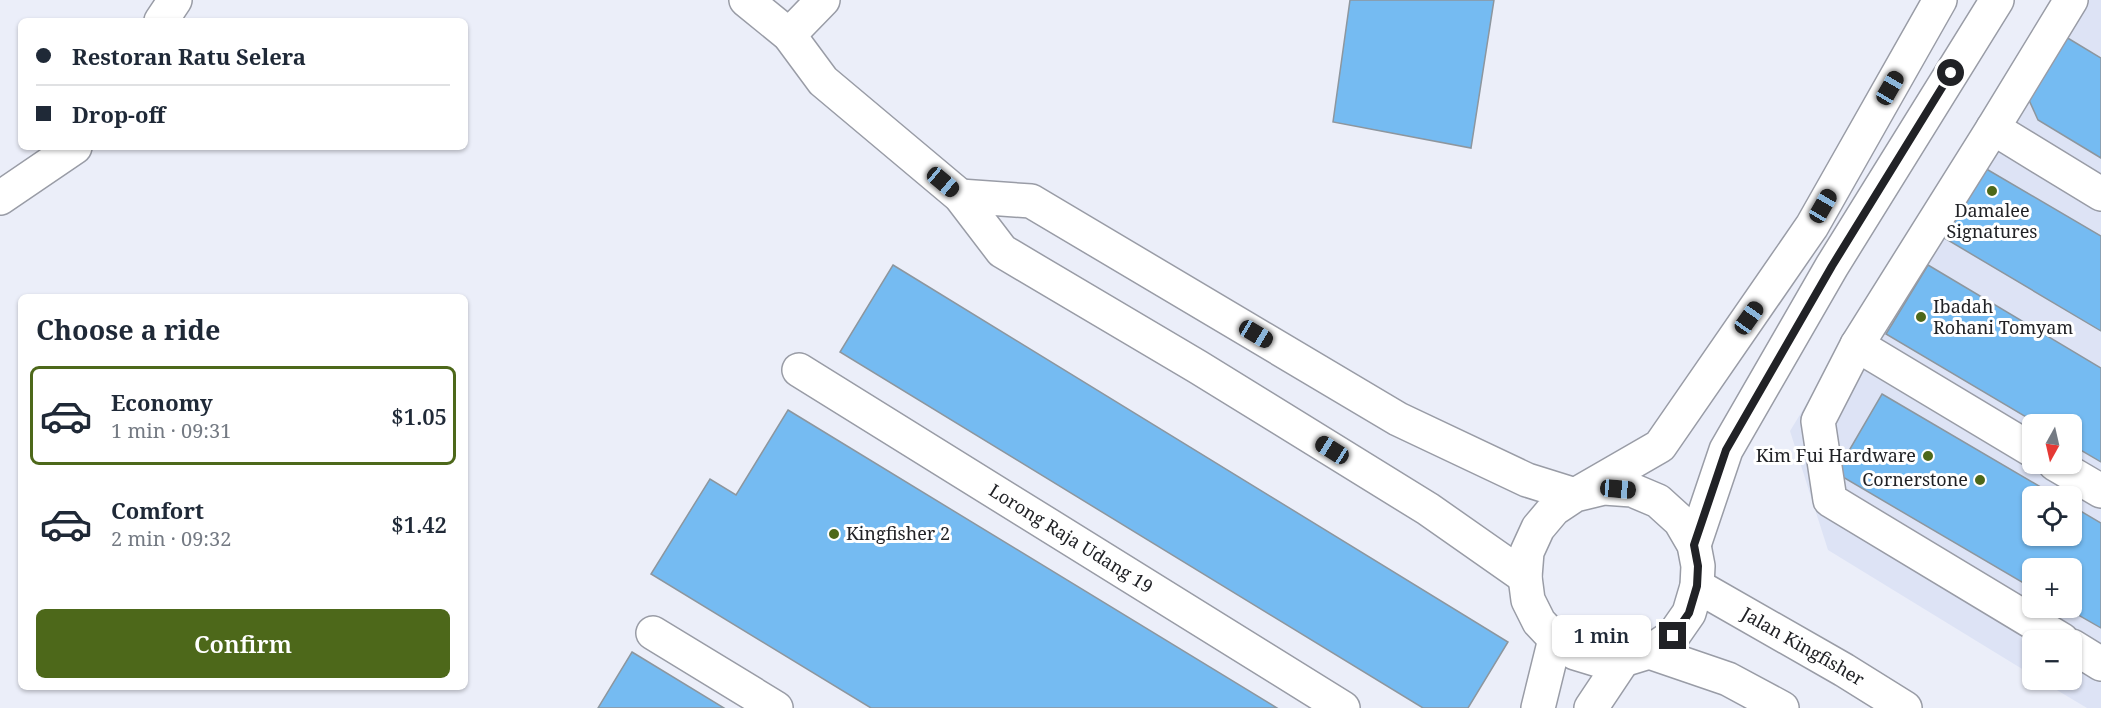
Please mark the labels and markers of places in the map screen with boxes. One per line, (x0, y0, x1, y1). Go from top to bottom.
marker: Damalee Signatures (1985, 184, 1999, 198)
place label: Damalee Signatures (1947, 198, 2037, 243)
place label: Ibadah Rohani Tomyam (1933, 294, 2073, 339)
marker: Ibadah Rohani Tomyam (1914, 310, 1928, 324)
place label: Kim Fui Hardware (1756, 443, 1916, 467)
marker: Kim Fui Hardware (1921, 449, 1935, 463)
place label: Cornerstone (1862, 467, 1968, 491)
marker: Cornerstone (1973, 473, 1987, 487)
place label: Kingfisher 2 (846, 521, 950, 545)
marker: Kingfisher 2 (827, 527, 841, 541)

